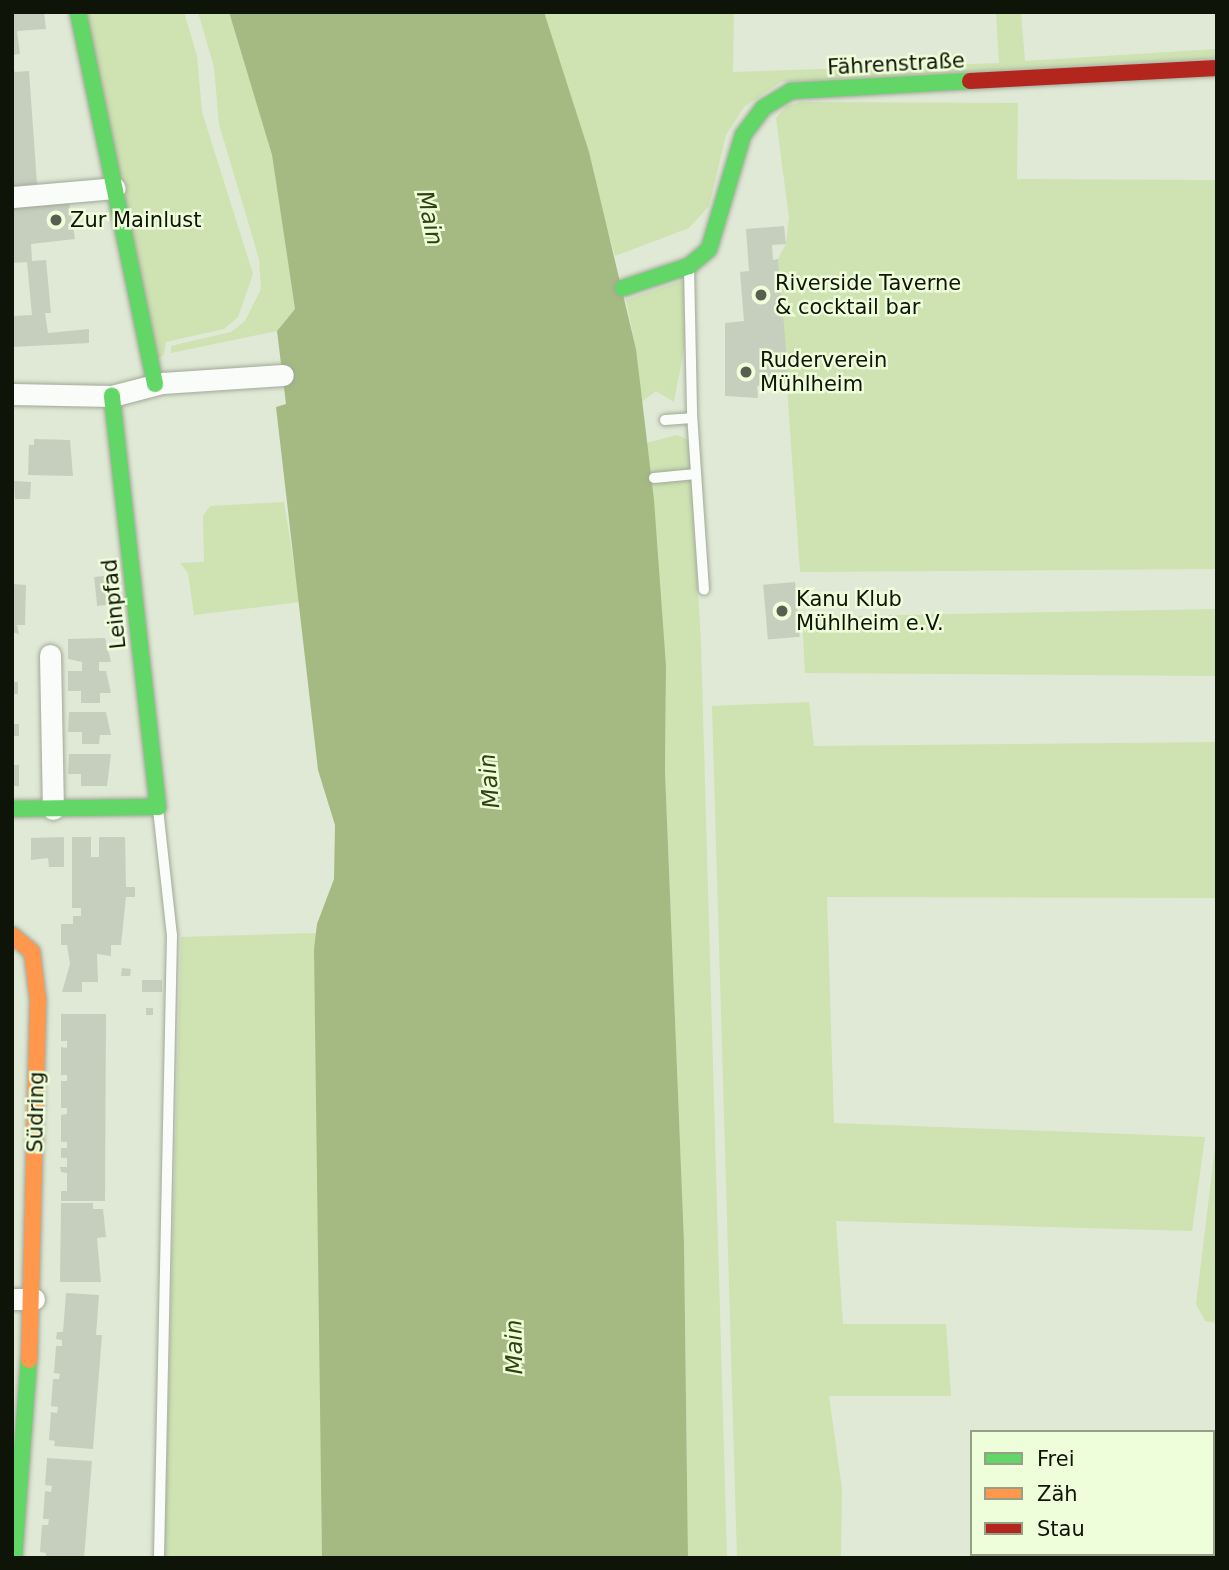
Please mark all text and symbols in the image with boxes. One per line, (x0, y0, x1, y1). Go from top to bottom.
street label: Fährenstraße (827, 48, 965, 80)
water label: Main (411, 188, 449, 248)
place label: Zur Mainlust (70, 207, 201, 233)
marker: Zur Mainlust (48, 212, 64, 228)
place label: Riverside Taverne & cocktail bar (775, 270, 961, 320)
marker: Riverside Taverne & cocktail bar (753, 287, 769, 303)
place label: Ruderverein Mühlheim (760, 347, 887, 397)
marker: Ruderverein Mühlheim (738, 364, 754, 380)
street label: Leinpfad (97, 558, 131, 650)
place label: Kanu Klub Mühlheim e.V. (796, 586, 944, 636)
marker: Kanu Klub Mühlheim e.V. (774, 603, 790, 619)
water label: Main (473, 752, 505, 810)
street label: Südring (23, 1071, 49, 1153)
water label: Main (500, 1319, 528, 1375)
legend (970, 1430, 1215, 1556)
text: Frei (1037, 1447, 1074, 1471)
text: Zäh (1037, 1482, 1078, 1506)
text: Stau (1037, 1517, 1085, 1541)

